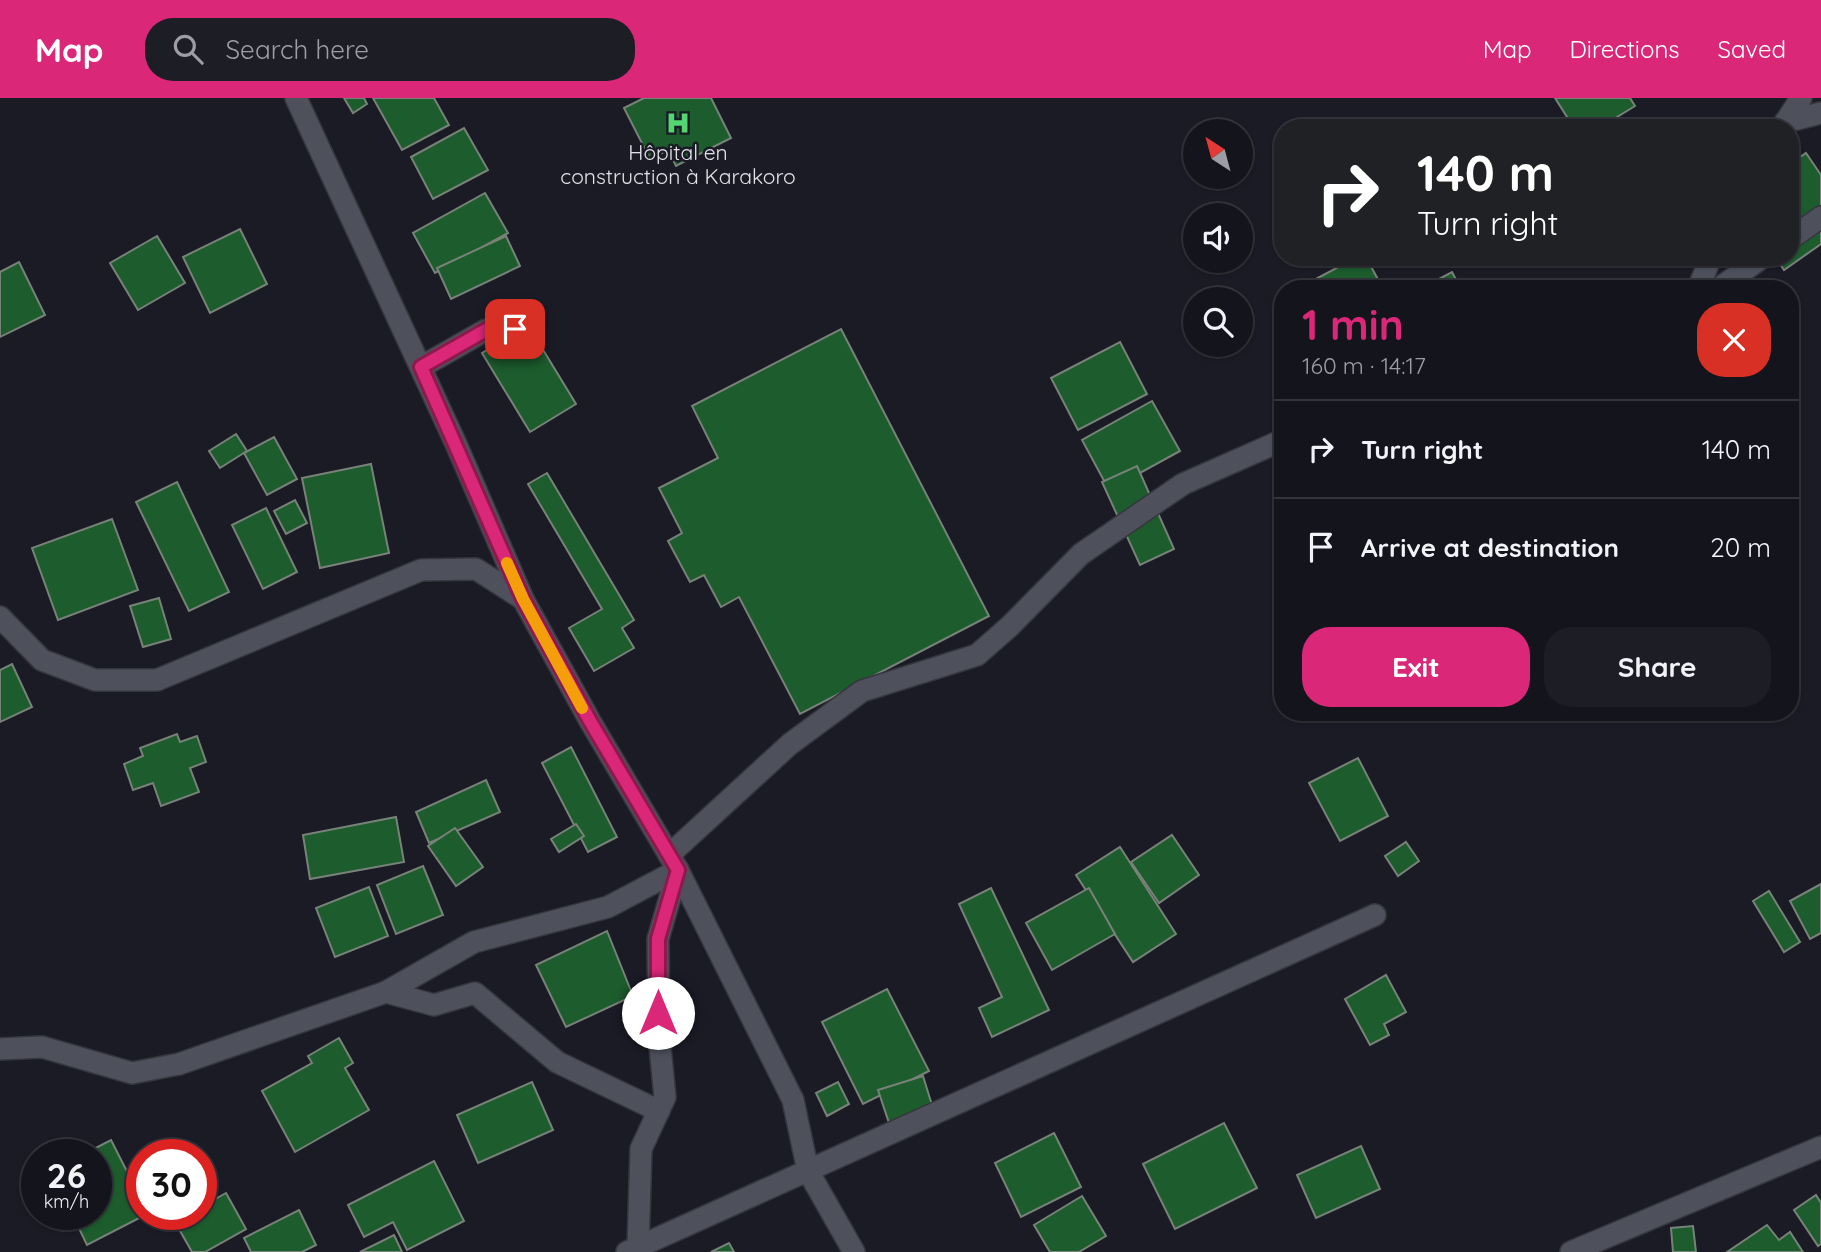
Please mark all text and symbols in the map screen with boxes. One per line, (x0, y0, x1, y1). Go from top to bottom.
search box (145, 18, 635, 81)
text: Map (35, 29, 103, 70)
icon: search (169, 30, 207, 68)
text: Search here (225, 33, 369, 66)
text: Map (1483, 34, 1532, 64)
text: Directions (1570, 34, 1680, 64)
text: Saved (1718, 34, 1786, 64)
hospital icon: Hôpital en construction à Karakoro (664, 109, 692, 137)
north arrow (1183, 119, 1253, 189)
map controls (1183, 119, 1253, 357)
place label: Hôpital en construction à Karakoro (560, 139, 796, 189)
text: 140 m (1417, 142, 1554, 203)
icon: right (1302, 147, 1393, 238)
button: sound (1183, 203, 1253, 273)
text: Turn right (1417, 203, 1558, 243)
button: search (1183, 287, 1253, 357)
text: 1 min (1302, 298, 1404, 351)
pin (485, 299, 545, 359)
button: close (1697, 303, 1771, 377)
icon: arrive (496, 310, 534, 348)
text: 160 m · 14:17 (1302, 351, 1426, 380)
icon: right (1302, 430, 1340, 468)
text: Turn right (1361, 433, 1483, 466)
text: 140 m (1702, 433, 1771, 466)
icon: arrive (1302, 528, 1340, 566)
text: Arrive at destination (1361, 531, 1619, 564)
text: 20 m (1710, 531, 1771, 564)
button: Exit (1302, 627, 1530, 707)
button: Share (1544, 627, 1771, 707)
position arrow (621, 976, 695, 1050)
speed limit sign: 30 (126, 1139, 217, 1230)
text: 26 (47, 1153, 86, 1197)
text: km/h (44, 1190, 89, 1213)

